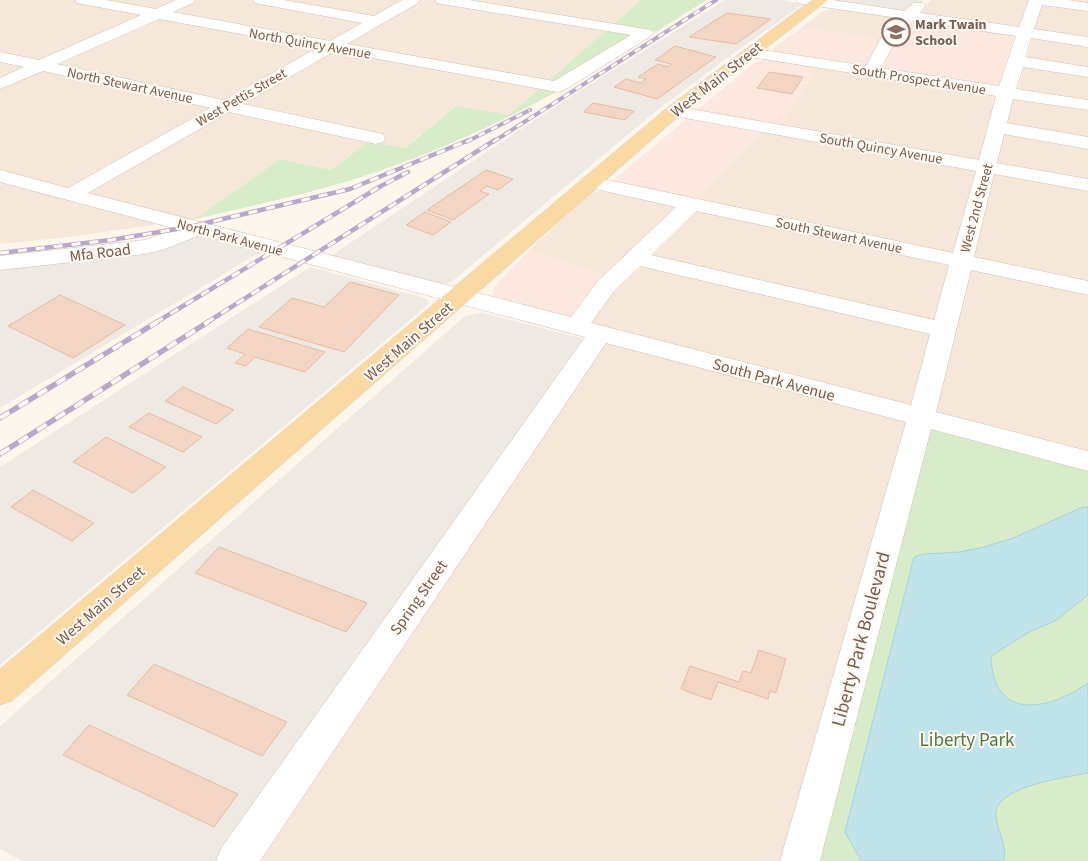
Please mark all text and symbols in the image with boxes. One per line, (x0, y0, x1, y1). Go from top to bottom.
place label: Mark Twain School (915, 15, 987, 51)
school or university icon: Mark Twain School (881, 17, 911, 47)
street label: North Quincy Avenue (247, 23, 372, 65)
street label: West Main Street (666, 37, 768, 123)
street label: South Prospect Avenue (850, 60, 987, 100)
street label: North Stewart Avenue (65, 63, 194, 109)
street label: West Pettis Street (192, 64, 291, 132)
street label: South Quincy Avenue (818, 128, 944, 170)
street label: West 2nd Street (955, 161, 999, 255)
street label: South Stewart Avenue (774, 213, 904, 259)
street label: North Park Avenue (175, 214, 285, 262)
street label: Mfa Road (68, 238, 132, 268)
street label: West Main Street (359, 297, 458, 387)
street label: South Park Avenue (710, 353, 837, 407)
street label: Liberty Park Boulevard (825, 549, 898, 730)
street label: Spring Street (385, 555, 453, 640)
street label: West Main Street (51, 561, 150, 651)
park label: Liberty Park (919, 727, 1015, 754)

